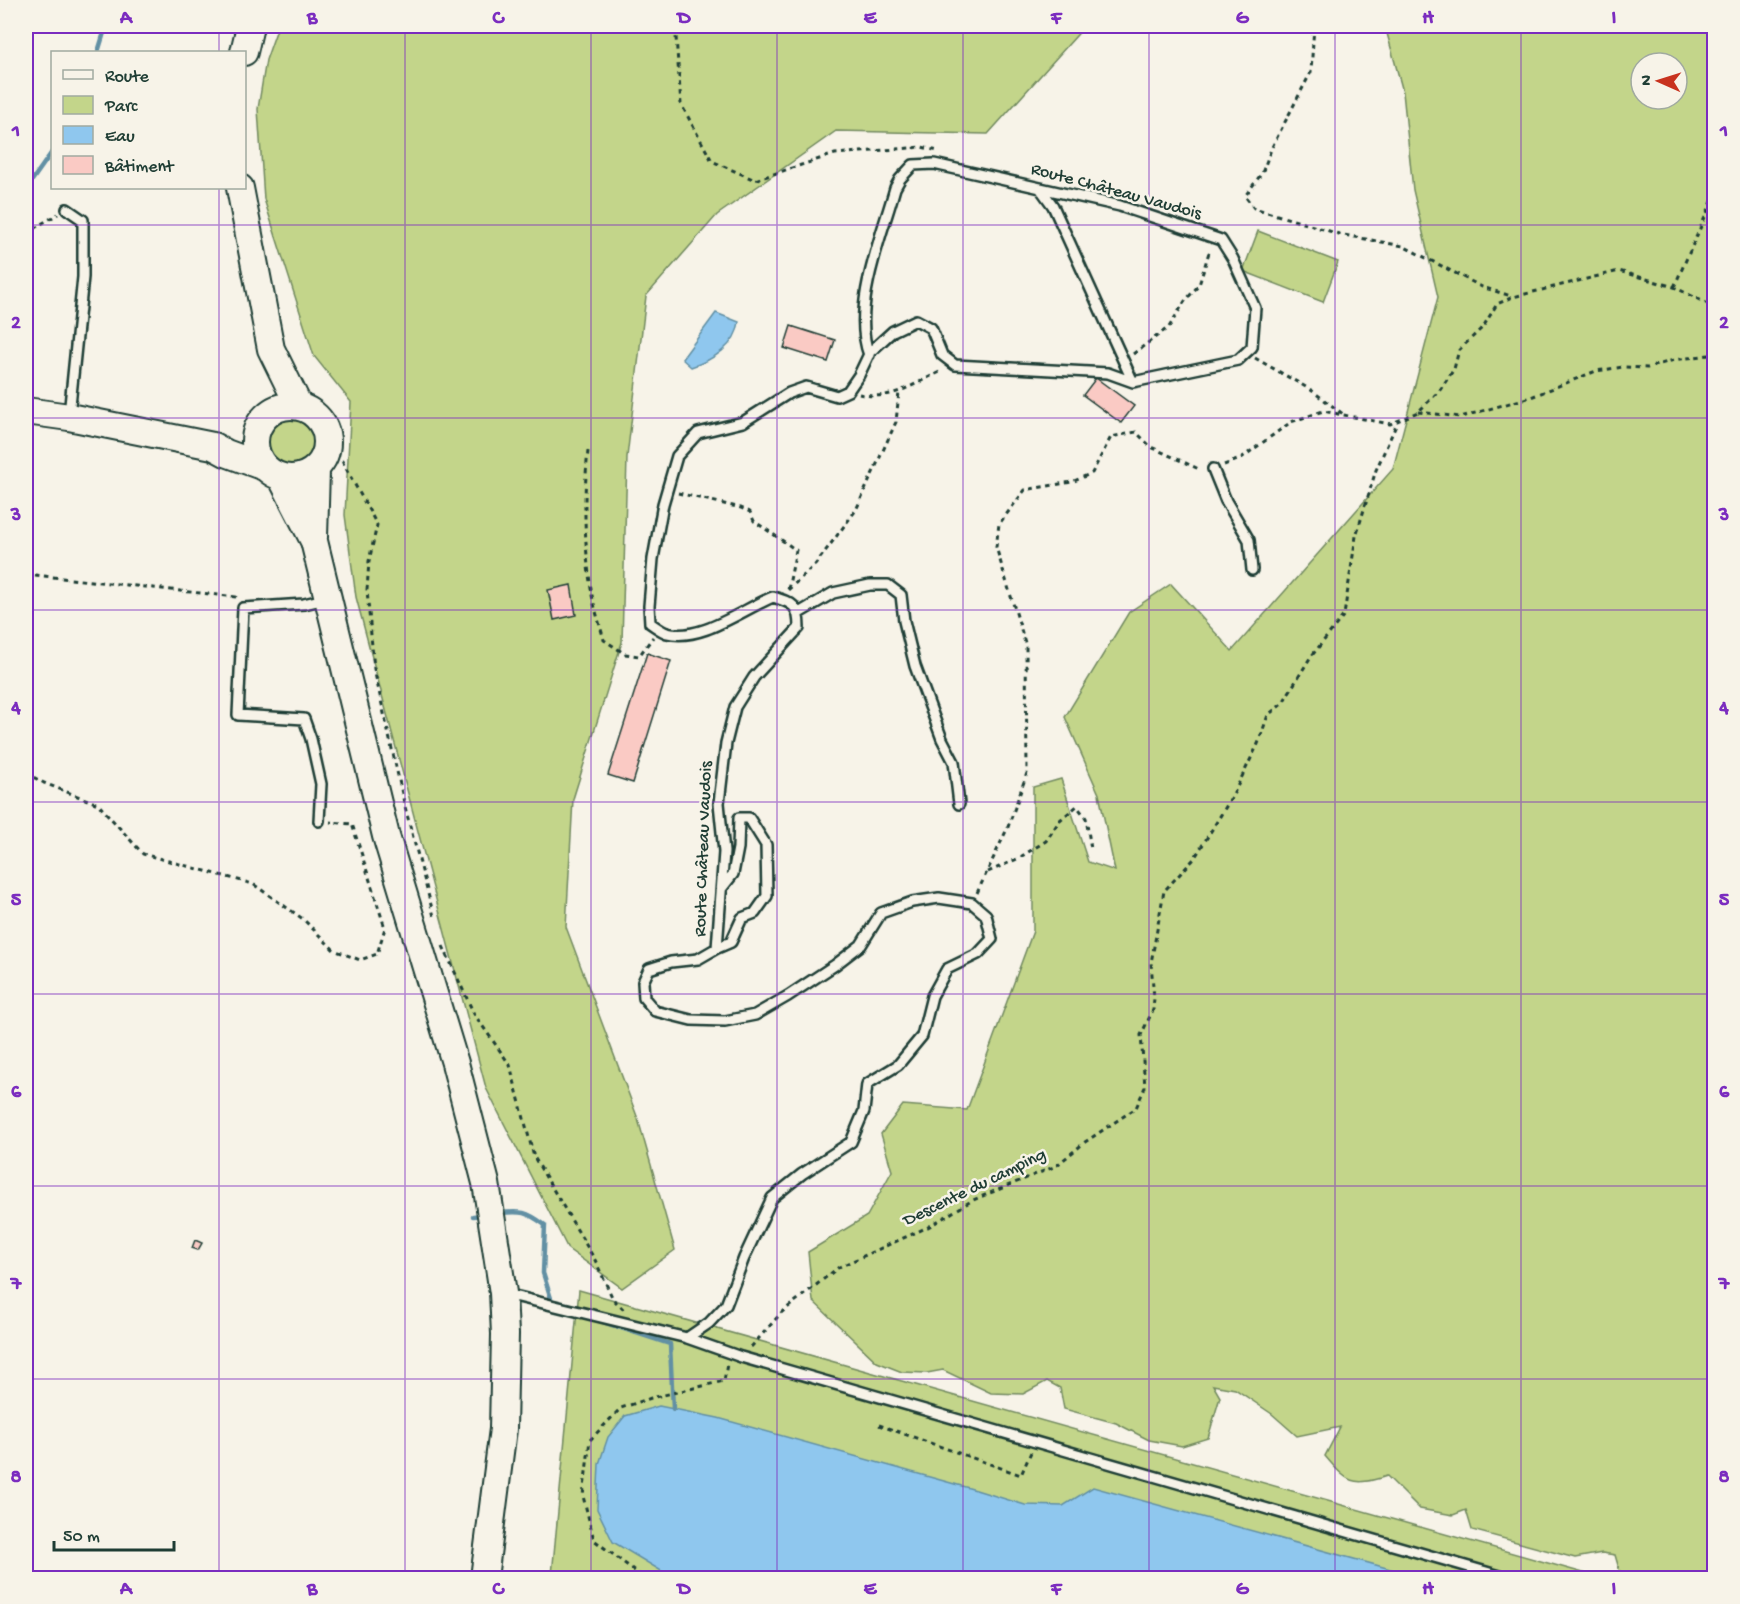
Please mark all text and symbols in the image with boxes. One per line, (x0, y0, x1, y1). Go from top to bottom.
text: A (119, 8, 134, 31)
text: B (306, 8, 318, 31)
text: C (492, 8, 506, 31)
text: D (675, 8, 691, 31)
text: E (864, 8, 878, 31)
text: F (1050, 8, 1063, 31)
text: G (1236, 8, 1250, 31)
text: H (1422, 8, 1434, 31)
text: I (1612, 8, 1617, 31)
legend (51, 51, 246, 189)
north arrow (1629, 51, 1689, 111)
text: Route (105, 67, 150, 88)
text: N (1638, 74, 1657, 86)
text: Parc (104, 97, 138, 118)
text: 1 (11, 121, 20, 144)
text: 1 (1719, 121, 1728, 144)
text: Eau (105, 127, 135, 148)
text: Bâtiment (104, 157, 175, 178)
street label: Route Château Vaudois (1028, 159, 1205, 225)
text: 2 (11, 313, 21, 336)
text: 2 (1719, 313, 1729, 336)
text: 3 (10, 505, 21, 528)
text: 3 (1718, 505, 1729, 528)
text: 4 (10, 698, 21, 721)
text: 4 (1718, 698, 1729, 721)
street label: Route Château Vaudois (690, 759, 718, 937)
text: 5 (11, 890, 22, 913)
text: 5 (1719, 890, 1730, 913)
text: 6 (11, 1082, 22, 1105)
text: 6 (1719, 1082, 1730, 1105)
street label: Descente du camping (899, 1144, 1050, 1232)
text: 7 (10, 1274, 23, 1297)
text: 7 (1718, 1274, 1731, 1297)
text: 8 (11, 1467, 22, 1490)
text: 8 (1719, 1467, 1730, 1490)
scale bar (54, 1514, 174, 1552)
text: 50 m (63, 1527, 100, 1548)
text: A (119, 1579, 134, 1602)
text: B (306, 1579, 318, 1602)
text: C (492, 1579, 506, 1602)
text: D (675, 1579, 691, 1602)
text: E (864, 1579, 878, 1602)
text: F (1050, 1579, 1063, 1602)
text: G (1236, 1579, 1250, 1602)
text: H (1422, 1579, 1434, 1602)
text: I (1612, 1579, 1617, 1602)

